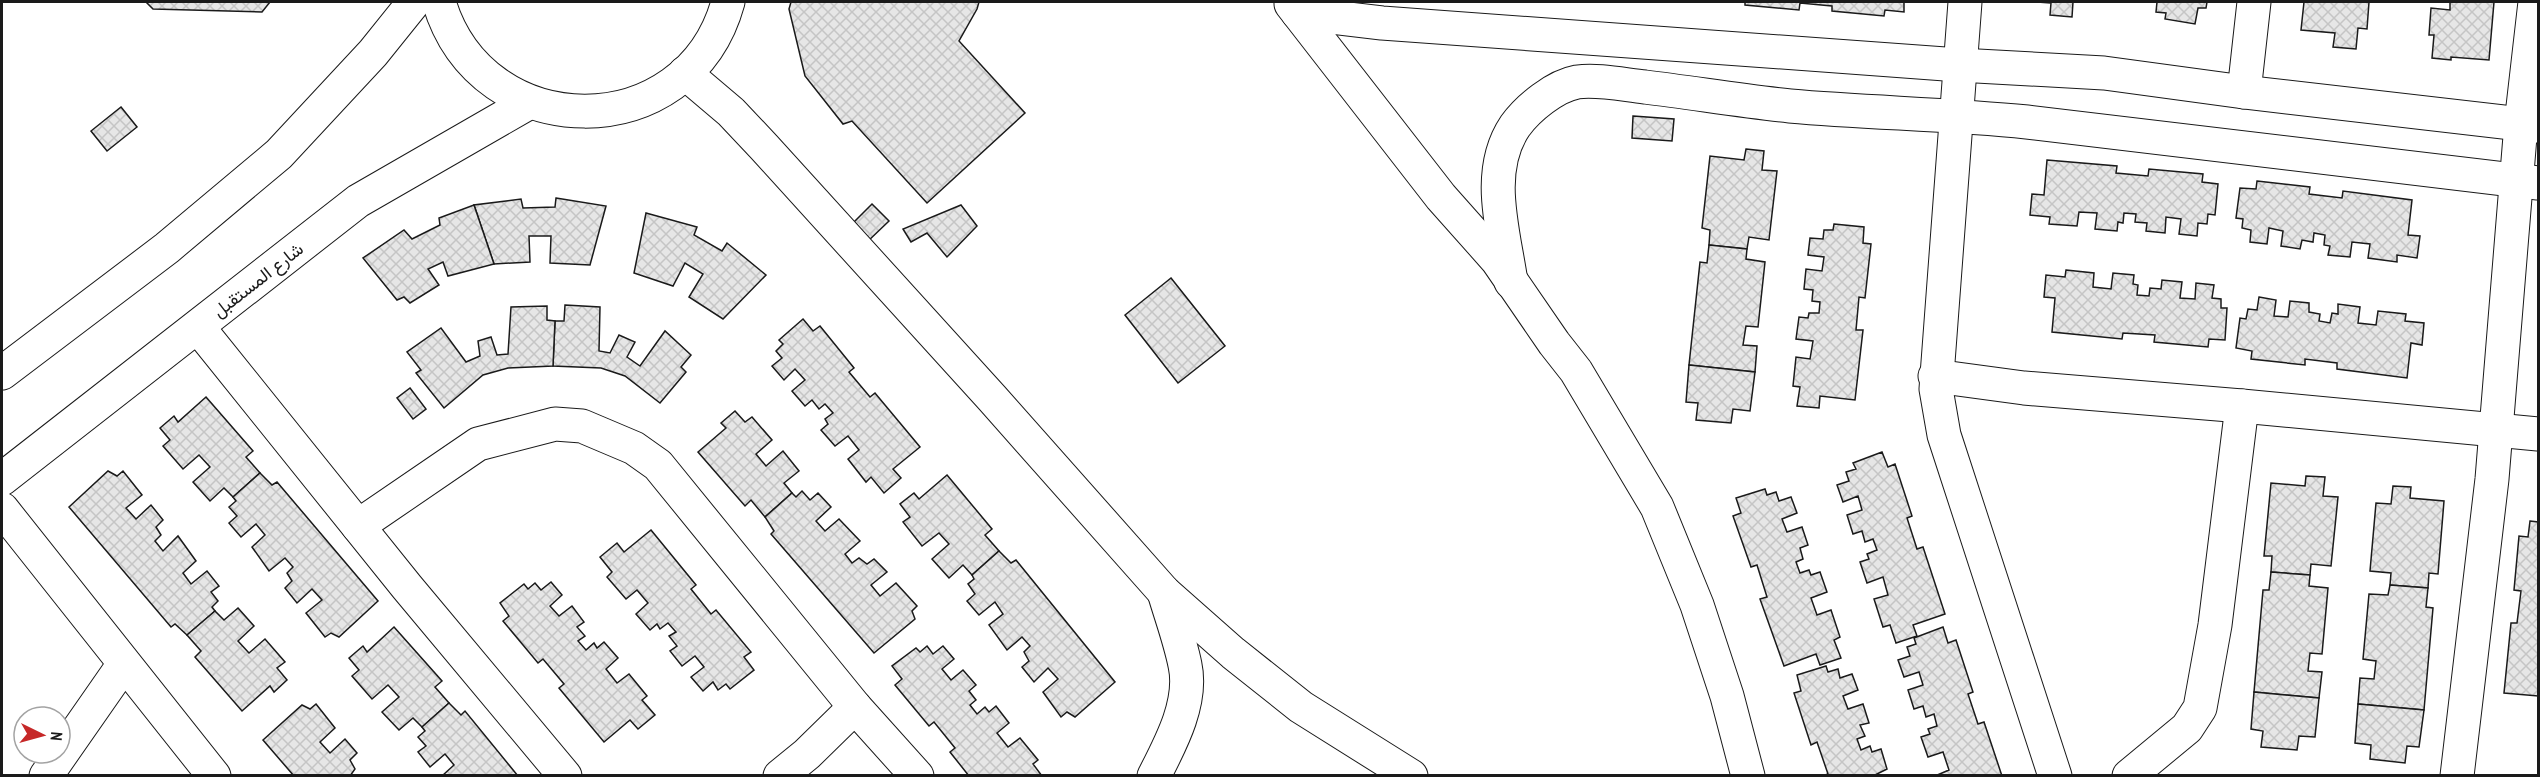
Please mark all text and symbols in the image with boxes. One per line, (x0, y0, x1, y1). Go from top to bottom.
street label: شارع المستقبل (208, 237, 308, 323)
north arrow (12, 705, 72, 765)
text: N (47, 731, 67, 741)

